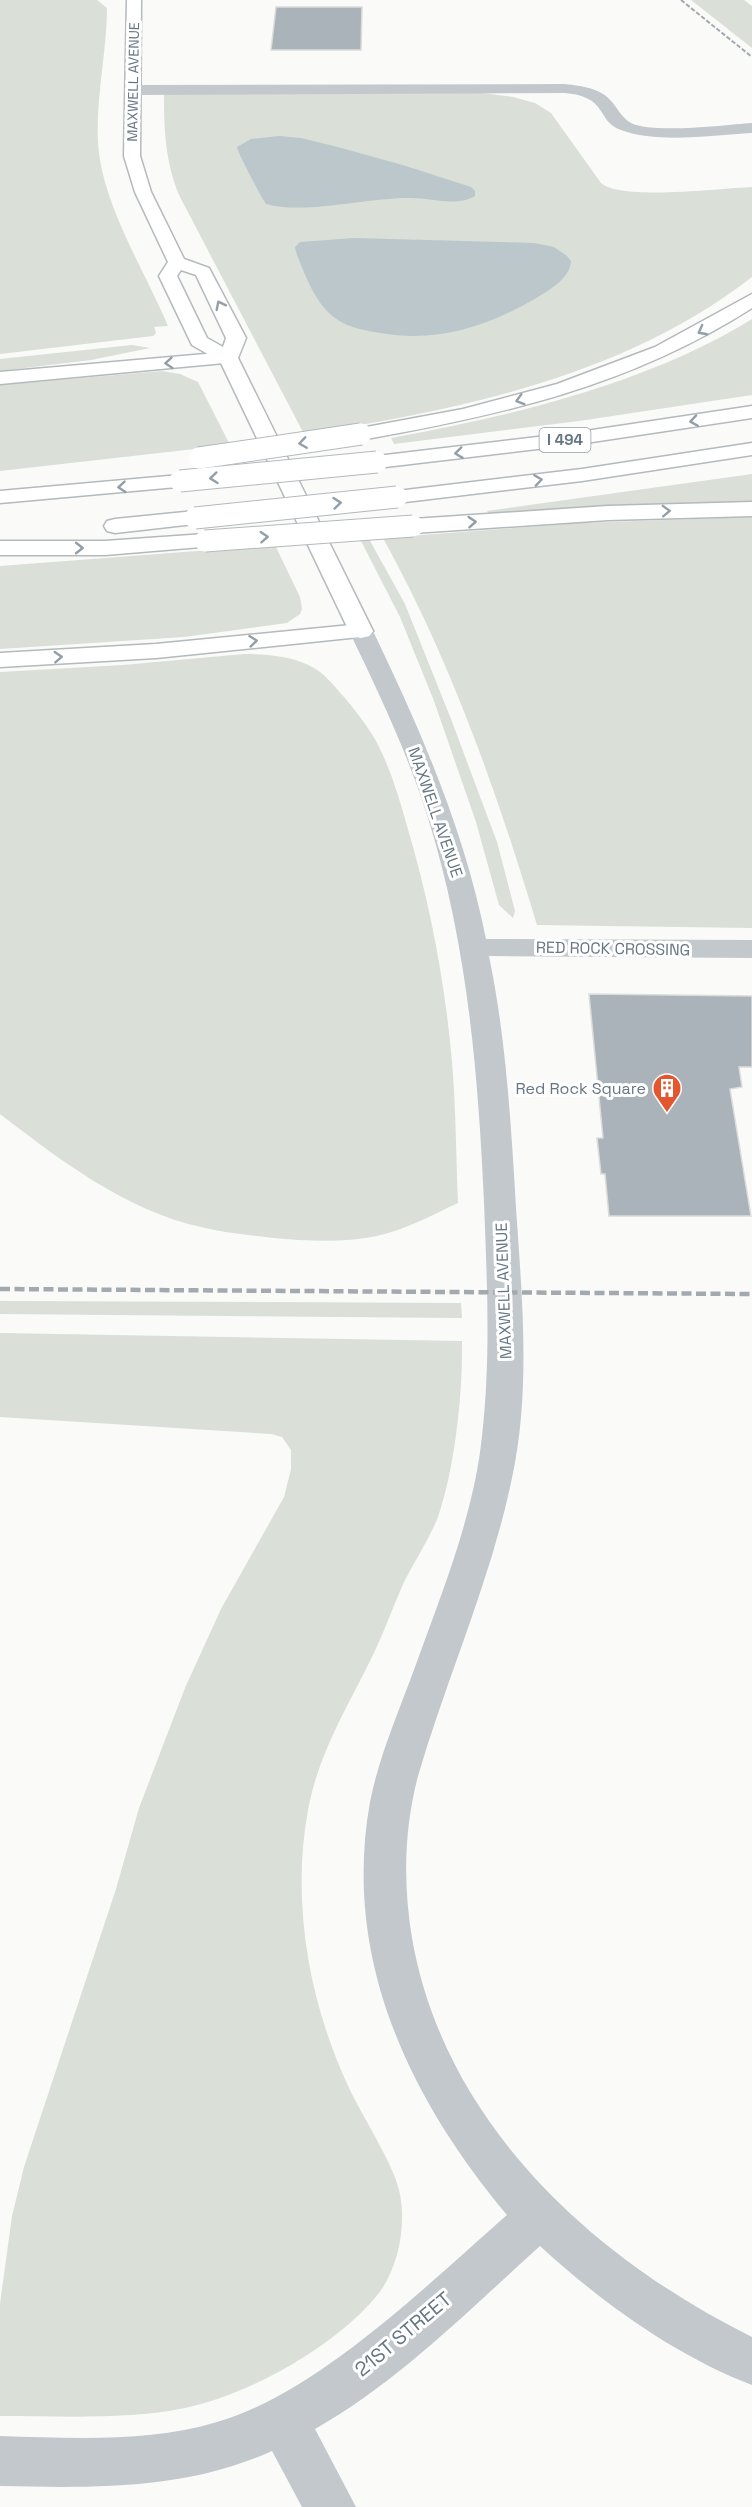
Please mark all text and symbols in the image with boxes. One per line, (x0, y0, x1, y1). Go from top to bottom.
street label: MAXWELL AVENUE (123, 22, 143, 142)
one-way arrow (215, 300, 227, 311)
one-way arrow (698, 324, 709, 335)
one-way arrow (165, 356, 174, 369)
one-way arrow (516, 393, 526, 405)
one-way arrow (690, 414, 699, 426)
road number: I 494 (540, 428, 590, 452)
one-way arrow (298, 437, 307, 449)
one-way arrow (455, 446, 464, 459)
one-way arrow (210, 471, 219, 484)
one-way arrow (534, 475, 543, 487)
one-way arrow (117, 480, 126, 493)
one-way arrow (333, 497, 342, 510)
one-way arrow (662, 505, 671, 517)
one-way arrow (467, 516, 476, 529)
one-way arrow (259, 531, 268, 544)
one-way arrow (75, 542, 84, 554)
one-way arrow (248, 635, 257, 648)
one-way arrow (54, 651, 63, 664)
street label: MAXWELL AVENUE (403, 744, 468, 880)
street label: RED ROCK CROSSING (536, 937, 690, 960)
building icon: Red Rock Square (651, 1072, 683, 1114)
place label: Red Rock Square (515, 1078, 646, 1099)
street label: MAXWELL AVENUE (491, 1222, 516, 1360)
street label: 21ST STREET (349, 2286, 457, 2382)

